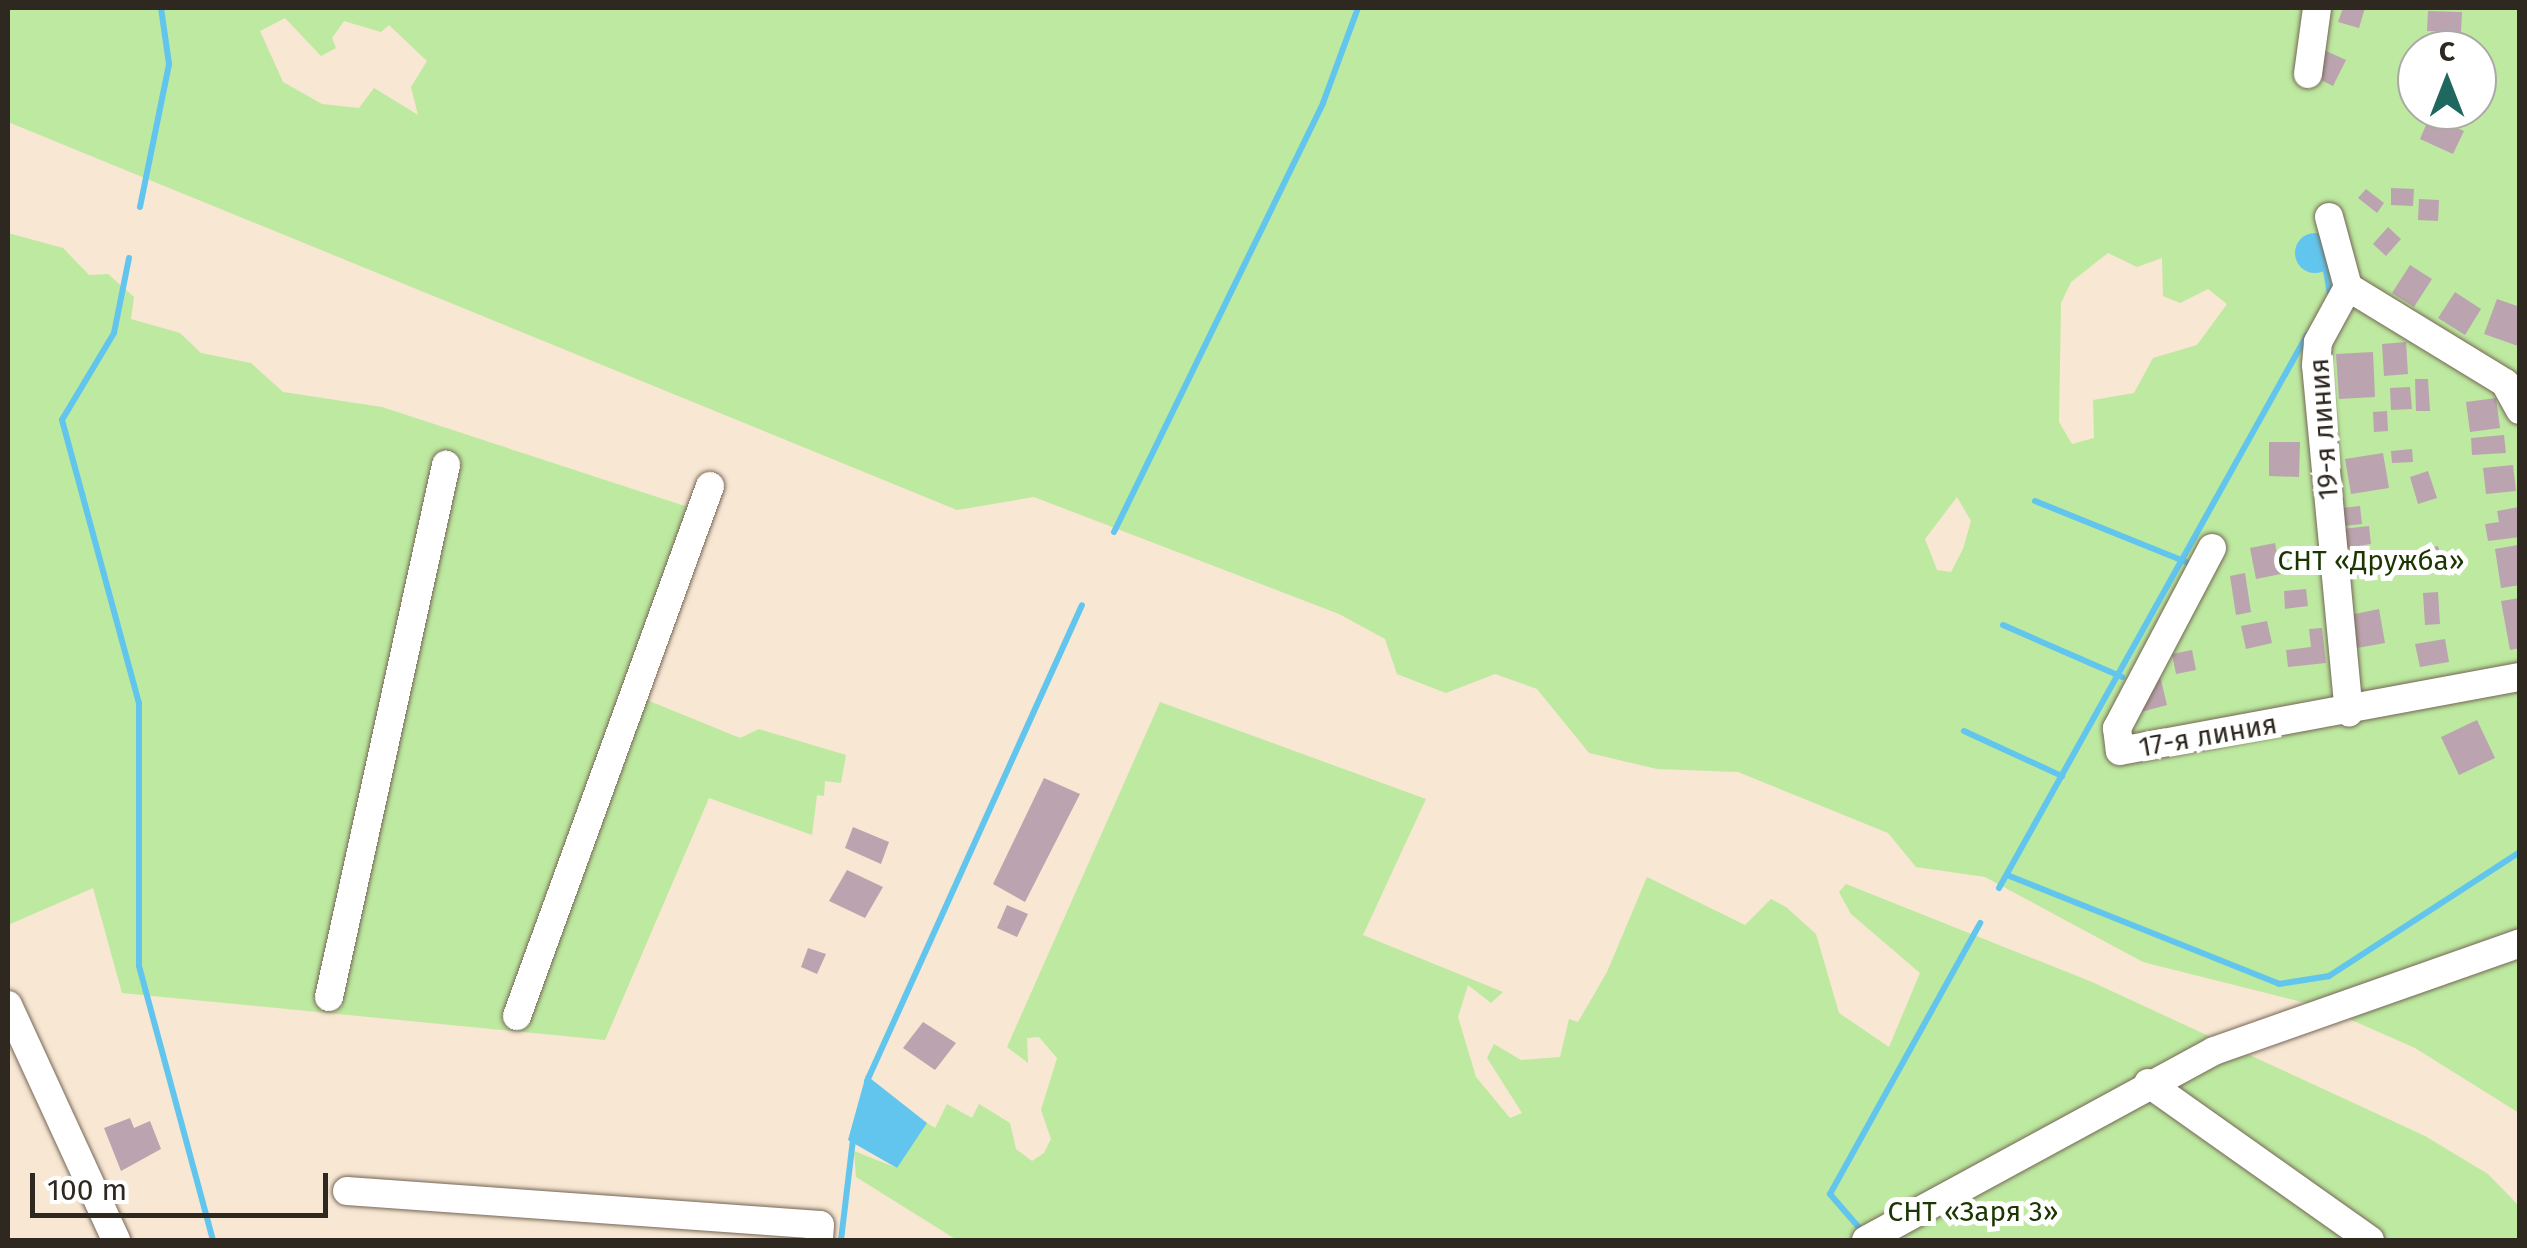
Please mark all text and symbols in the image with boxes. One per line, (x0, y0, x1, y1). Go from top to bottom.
north arrow (2397, 30, 2497, 130)
text: С (2439, 35, 2455, 68)
street label: 19-я линия (2302, 357, 2346, 501)
park label: СНТ «Дружба» (2277, 544, 2465, 578)
street label: 17-я линия (2136, 707, 2280, 765)
scale bar (35, 1153, 332, 1215)
text: 100 m (47, 1172, 127, 1208)
park label: СНТ «Заря 3» (1888, 1195, 2058, 1229)

